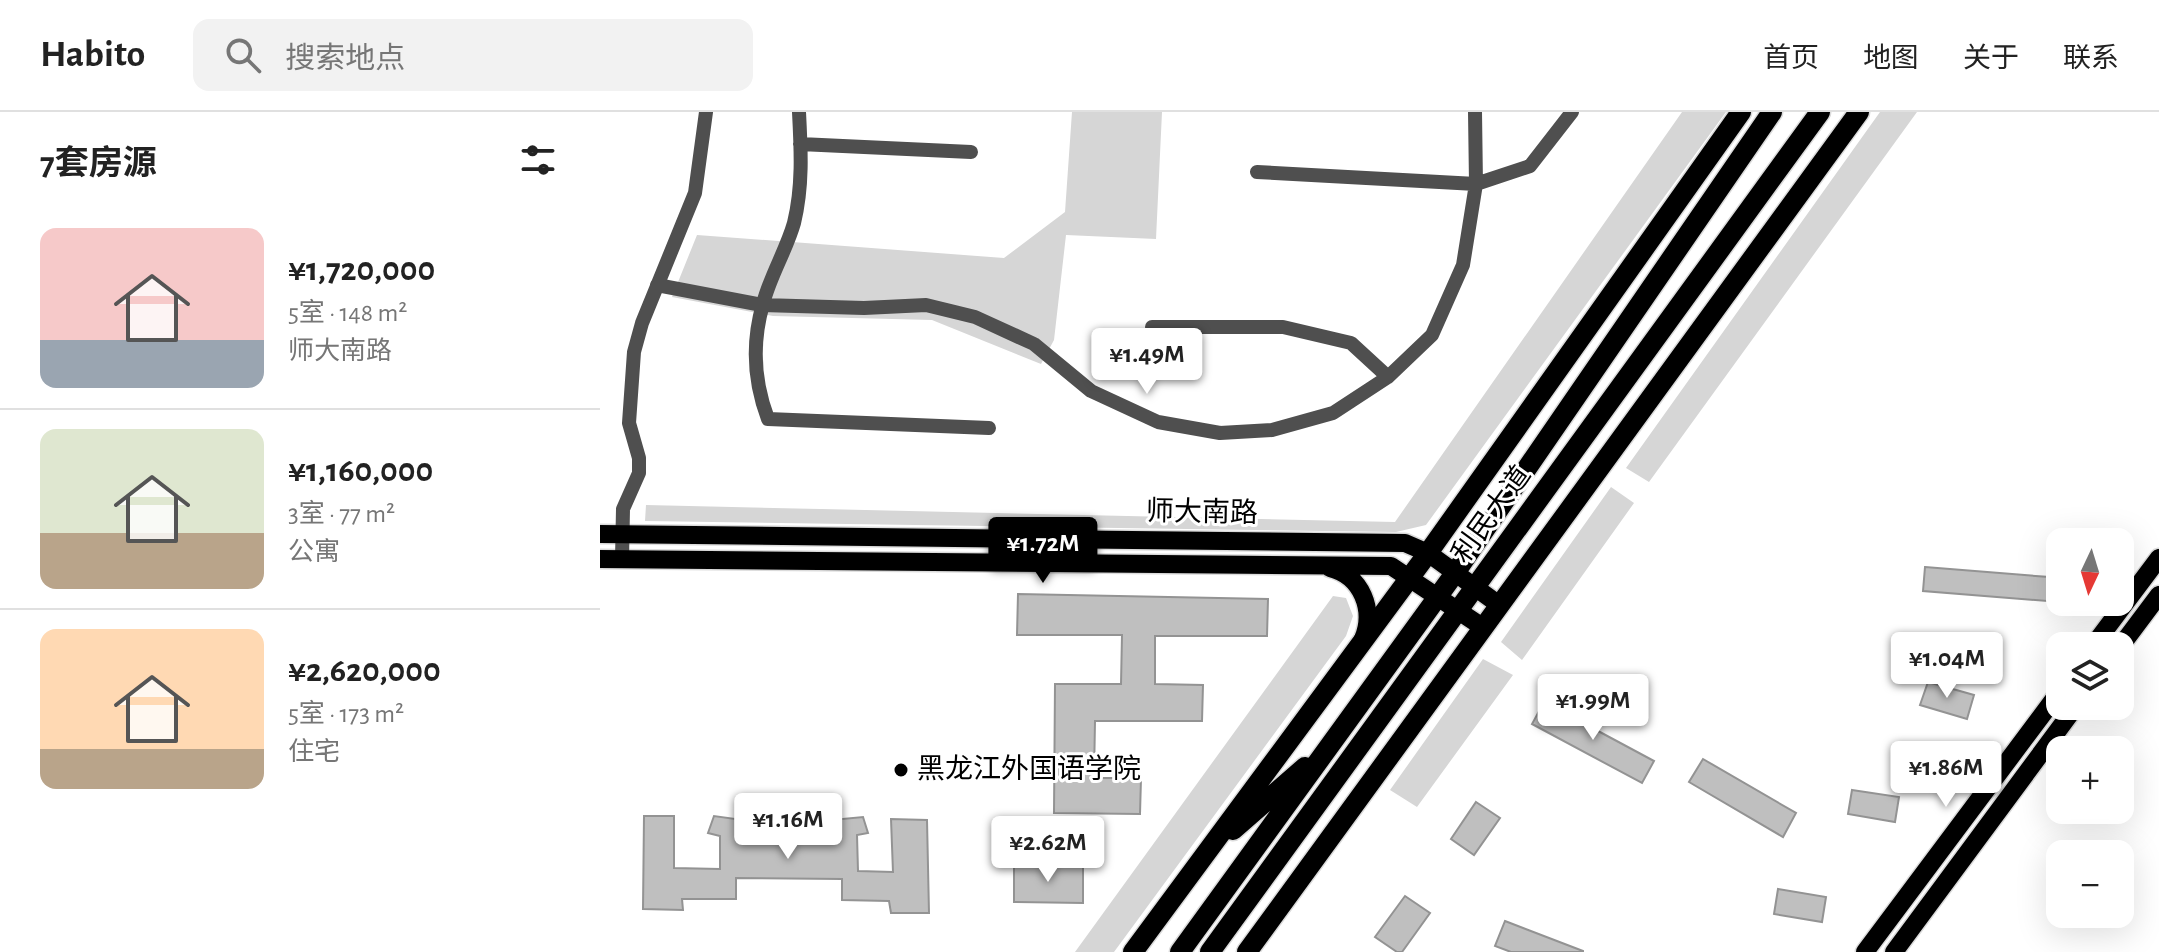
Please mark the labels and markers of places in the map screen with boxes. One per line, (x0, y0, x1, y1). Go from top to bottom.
pin: ¥1.49M (1082, 328, 1212, 396)
pin: ¥1.72M (978, 517, 1108, 585)
pin: ¥1.04M (1882, 632, 2012, 700)
pin: ¥1.99M (1528, 674, 1658, 742)
pin: ¥1.86M (1881, 741, 2011, 809)
place label: 黑龙江外国语学院 (917, 754, 1141, 784)
marker: 黑龙江外国语学院 (892, 761, 910, 779)
pin: ¥1.16M (723, 793, 853, 861)
pin: ¥2.62M (983, 816, 1113, 884)

